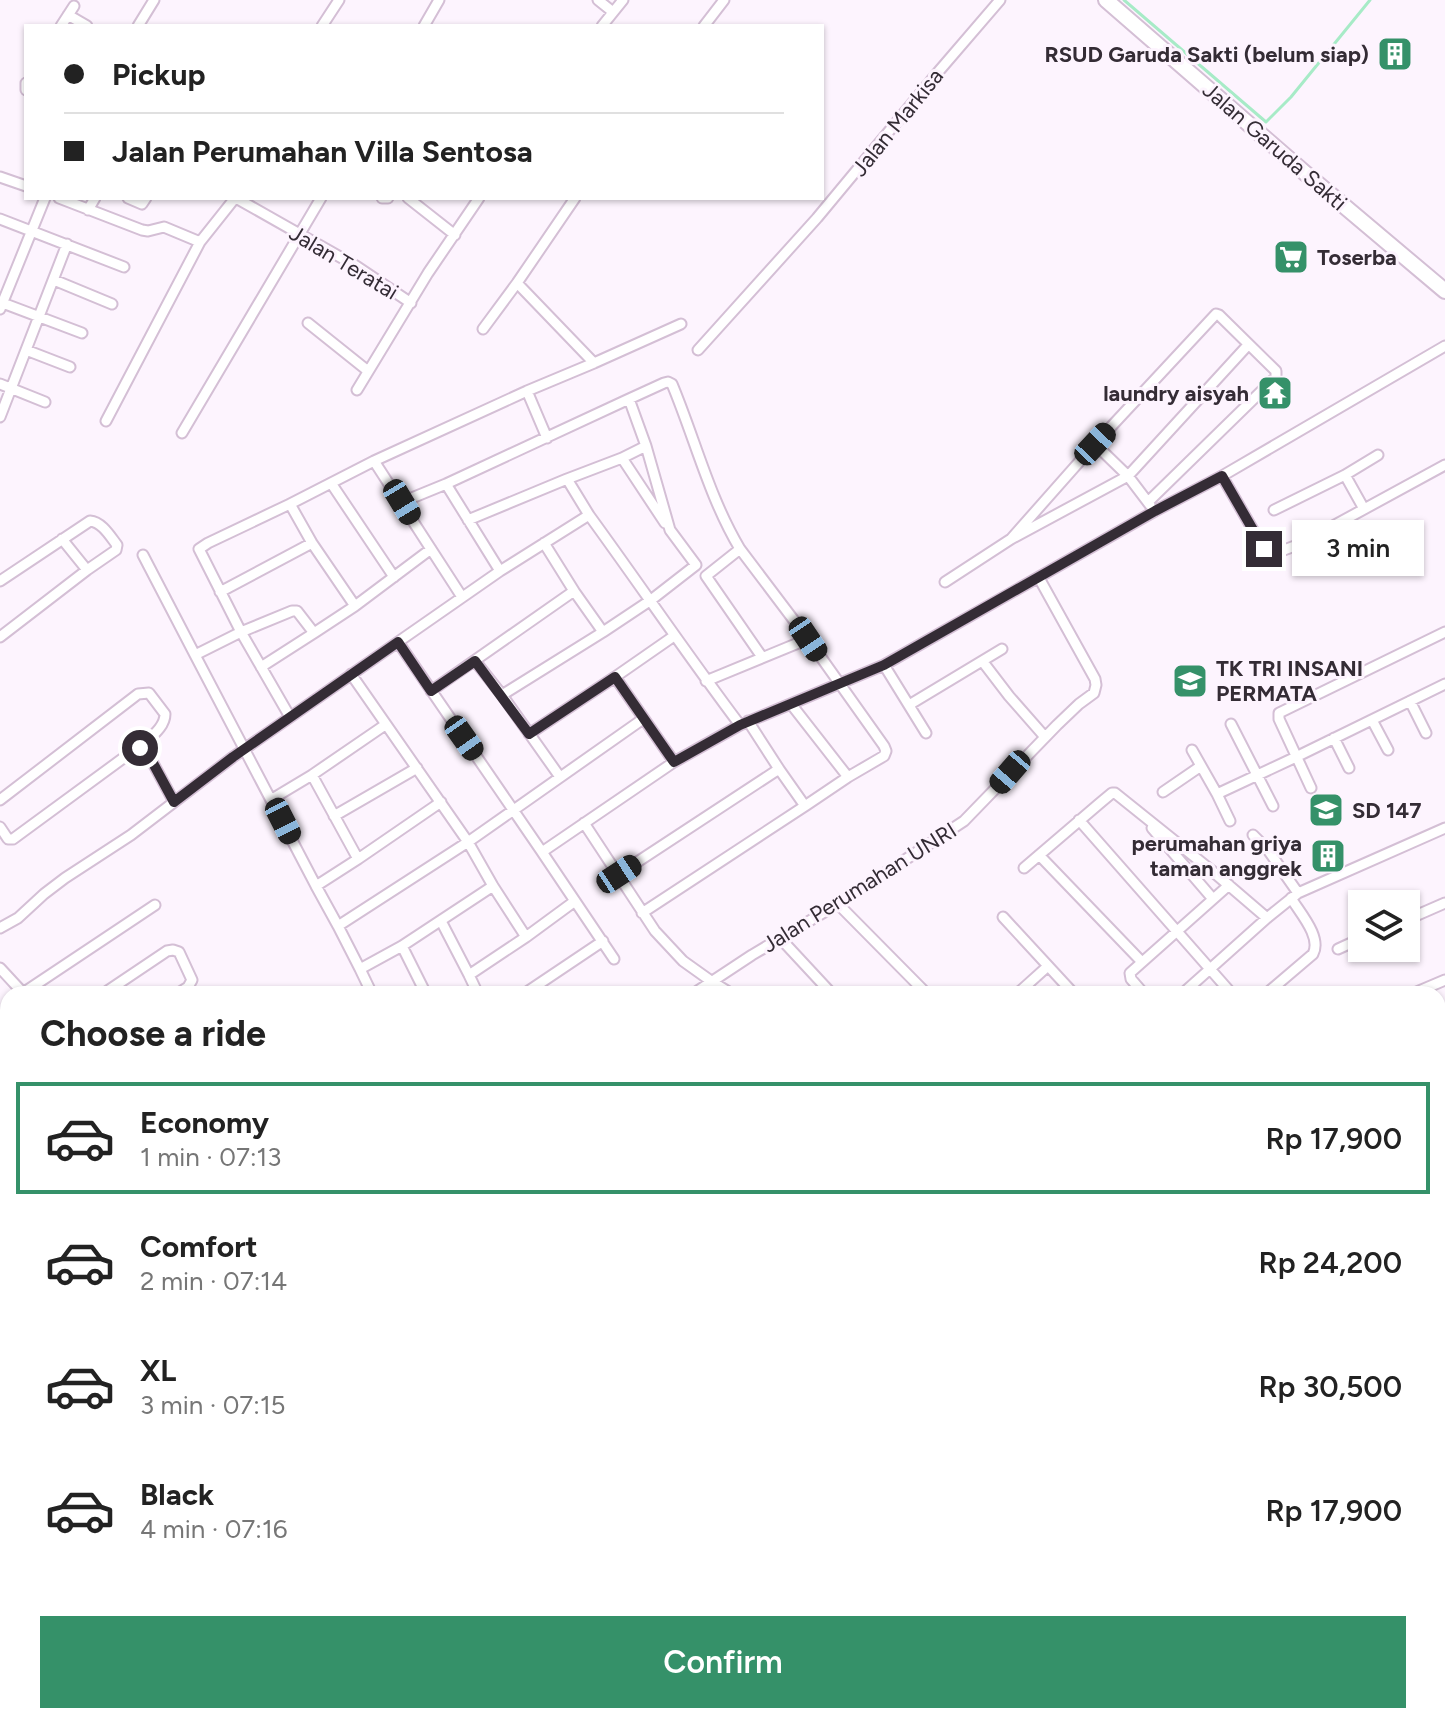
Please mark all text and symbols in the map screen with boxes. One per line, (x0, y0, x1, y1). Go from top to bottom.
building icon: RSUD Garuda Sakti (belum siap) (1376, 35, 1414, 73)
place label: RSUD Garuda Sakti (belum siap) (1044, 41, 1369, 68)
text: Pickup (112, 56, 206, 93)
street label: Jalan Markisa (846, 63, 949, 182)
street label: Jalan Garuda Sakti (1197, 76, 1352, 216)
text: Jalan Perumahan Villa Sentosa (112, 133, 533, 170)
street label: Jalan Teratai (284, 219, 403, 306)
supermarket icon: Toserba (1272, 238, 1310, 276)
place label: Toserba (1317, 244, 1397, 271)
temple icon: laundry aisyah (1256, 374, 1294, 412)
place label: laundry aisyah (1103, 380, 1249, 407)
car (1070, 418, 1120, 470)
car (379, 475, 425, 529)
callout: 3 min (1292, 521, 1424, 577)
route end (1246, 531, 1282, 567)
text: 3 min (1326, 532, 1390, 564)
car (785, 612, 831, 666)
place label: TK TRI INSANI PERMATA (1216, 655, 1363, 707)
school or university icon: TK TRI INSANI PERMATA (1171, 662, 1209, 700)
car (440, 711, 488, 765)
route start (122, 730, 158, 766)
car (985, 746, 1035, 798)
school or university icon: SD 147 (1307, 791, 1345, 829)
car (261, 794, 305, 848)
place label: SD 147 (1352, 797, 1421, 824)
street label: Jalan Perumahan UNRI (757, 817, 961, 958)
place label: perumahan griya taman anggrek (1131, 830, 1302, 882)
building icon: perumahan griya taman anggrek (1309, 837, 1347, 875)
car (592, 851, 646, 897)
map controls (1348, 890, 1420, 962)
button: layers (1348, 890, 1420, 962)
text: Choose a ride (40, 1012, 266, 1055)
icon: car (44, 1102, 116, 1174)
text: Economy (140, 1104, 269, 1141)
text: Rp 17,900 (1265, 1120, 1402, 1157)
text: 1 min · 07:13 (140, 1141, 281, 1173)
icon: car (44, 1226, 116, 1298)
text: Comfort (140, 1228, 258, 1265)
text: Rp 24,200 (1259, 1244, 1402, 1281)
text: 2 min · 07:14 (140, 1265, 287, 1297)
icon: car (44, 1350, 116, 1422)
text: XL (140, 1352, 176, 1389)
text: Rp 30,500 (1258, 1368, 1402, 1405)
text: 3 min · 07:15 (140, 1389, 286, 1421)
icon: car (44, 1474, 116, 1546)
text: Black (140, 1476, 214, 1513)
text: Rp 17,900 (1265, 1492, 1402, 1529)
text: 4 min · 07:16 (140, 1513, 287, 1545)
button: Confirm (40, 1616, 1406, 1708)

